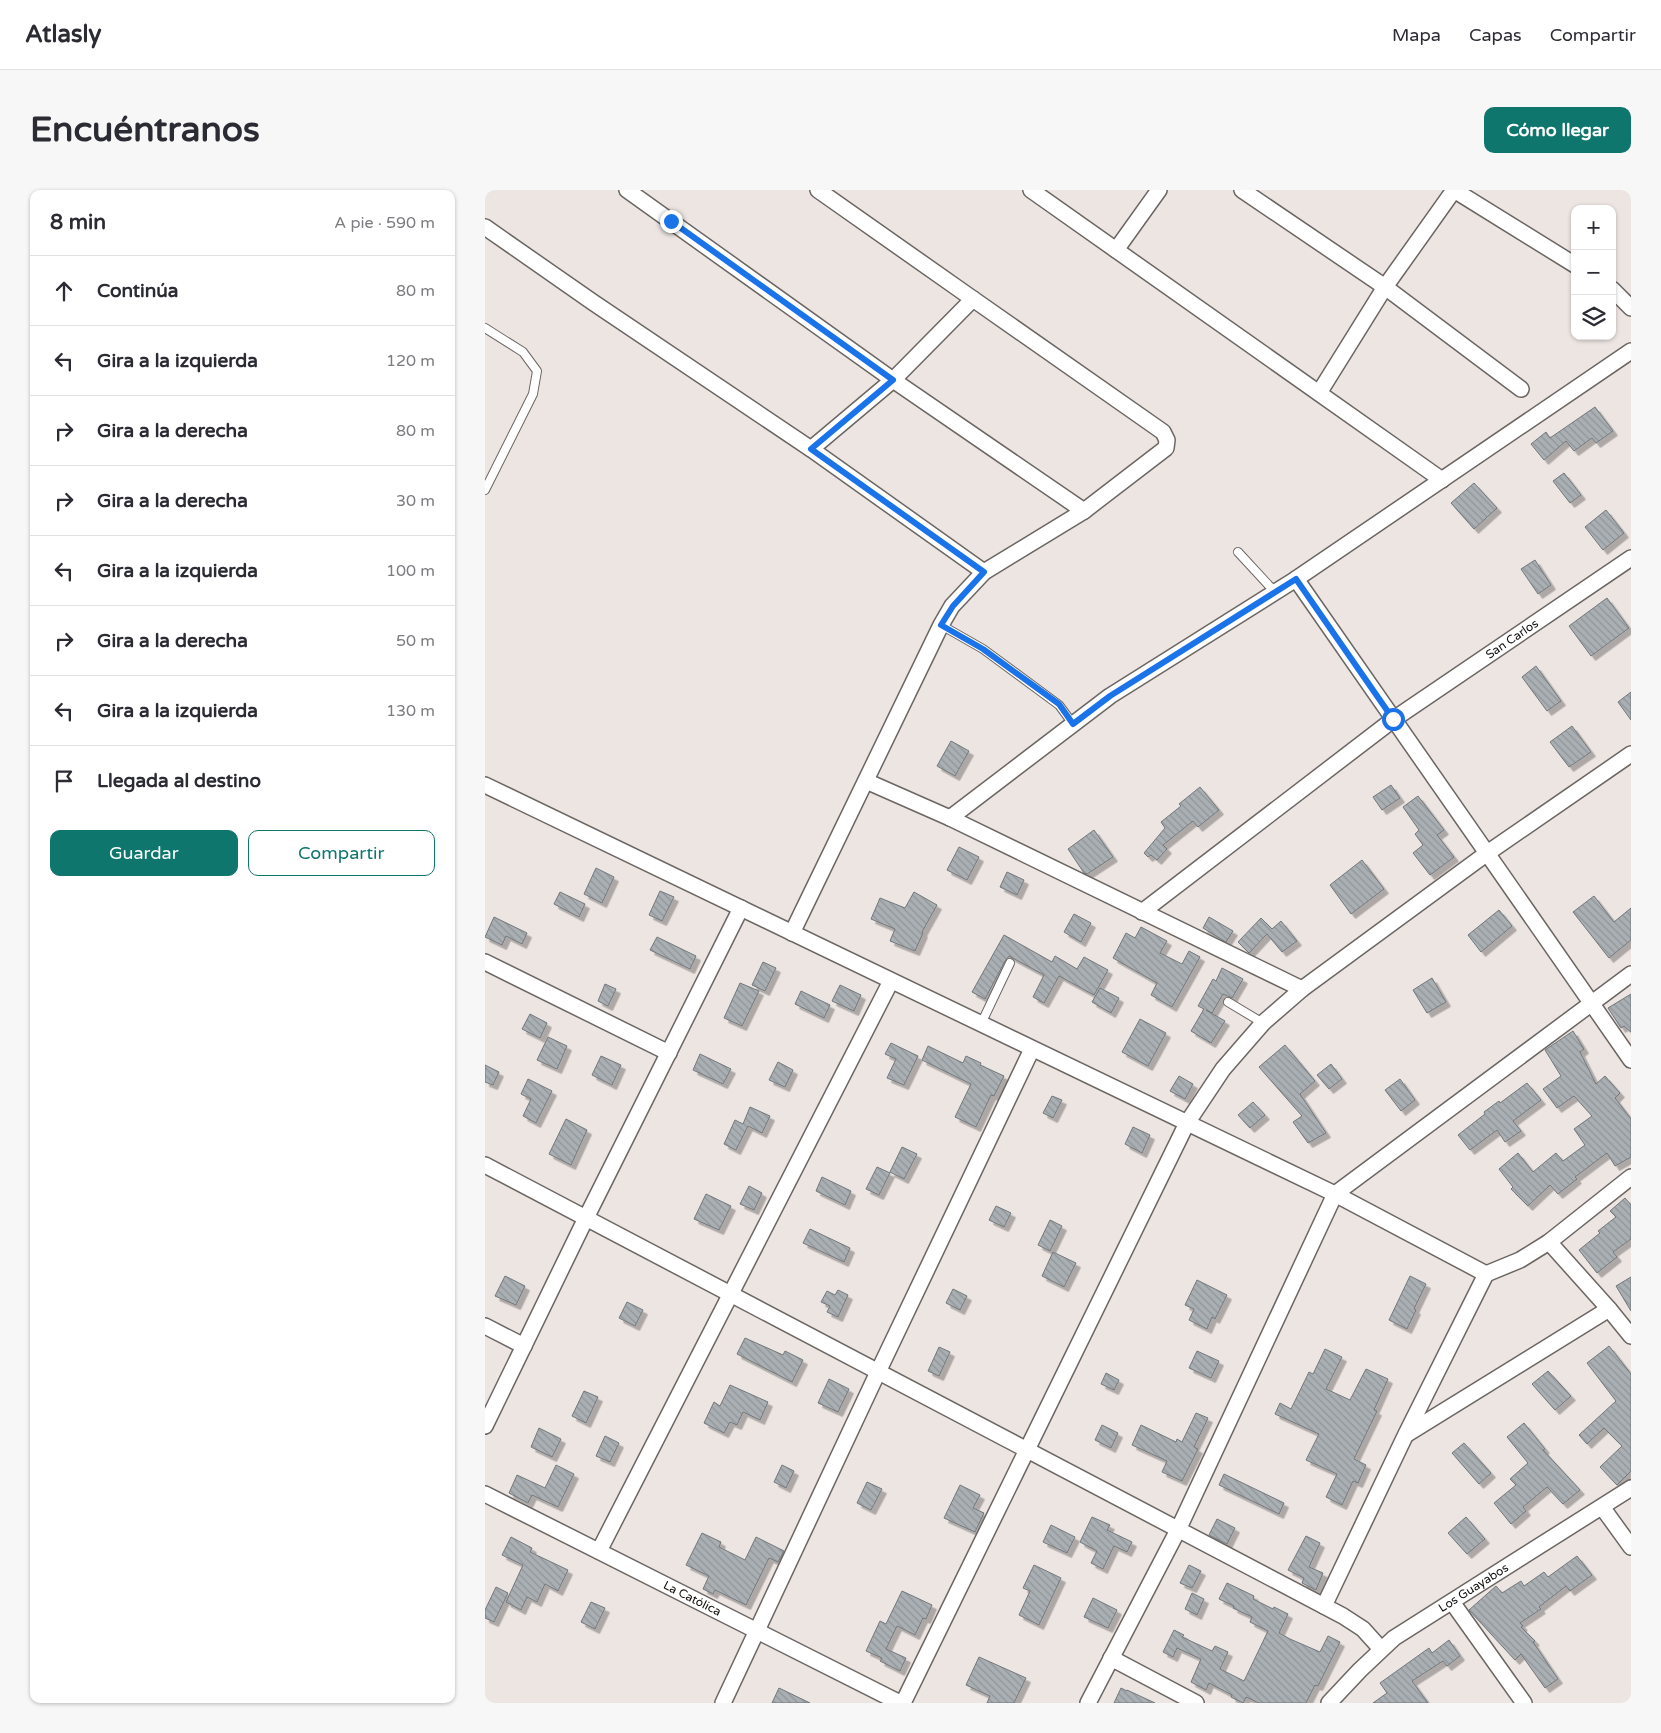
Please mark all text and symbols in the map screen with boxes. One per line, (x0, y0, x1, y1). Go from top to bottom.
text: Atlasly (25, 20, 101, 49)
text: Mapa (1392, 24, 1441, 46)
text: Capas (1469, 24, 1522, 46)
text: Compartir (1550, 24, 1636, 46)
button: Cómo llegar (1484, 107, 1631, 153)
text: Encuéntranos (30, 109, 260, 151)
map controls (1571, 205, 1616, 340)
button: + (1571, 205, 1616, 250)
text: 8 min (50, 210, 106, 235)
route end (660, 210, 683, 233)
text: A pie · 590 m (334, 213, 435, 233)
button: − (1571, 250, 1616, 295)
icon: ahead (50, 277, 78, 305)
text: Continúa (97, 280, 179, 302)
text: 80 m (396, 281, 435, 301)
button: layers (1571, 295, 1616, 340)
icon: left (50, 347, 78, 375)
text: Gira a la izquierda (97, 350, 258, 372)
text: 120 m (386, 351, 435, 371)
icon: right (50, 417, 78, 445)
text: Gira a la derecha (97, 420, 248, 442)
text: 80 m (396, 421, 435, 441)
icon: right (50, 487, 78, 515)
text: Gira a la derecha (97, 490, 248, 512)
text: 30 m (396, 491, 435, 511)
icon: left (50, 557, 78, 585)
text: Gira a la izquierda (97, 560, 258, 582)
text: 100 m (386, 561, 435, 581)
street label: San Carlos (1483, 616, 1541, 662)
icon: right (50, 627, 78, 655)
text: Gira a la derecha (97, 630, 248, 652)
text: 50 m (396, 631, 435, 651)
icon: left (50, 697, 78, 725)
text: Gira a la izquierda (97, 700, 258, 722)
text: 130 m (386, 701, 435, 721)
route start (1382, 708, 1405, 731)
icon: arrive (50, 767, 78, 795)
text: Llegada al destino (97, 770, 261, 792)
button: Guardar (50, 830, 238, 876)
button: Compartir (248, 830, 435, 876)
street label: Los Guayabos (1436, 1560, 1511, 1615)
street label: La Católica (661, 1578, 723, 1619)

